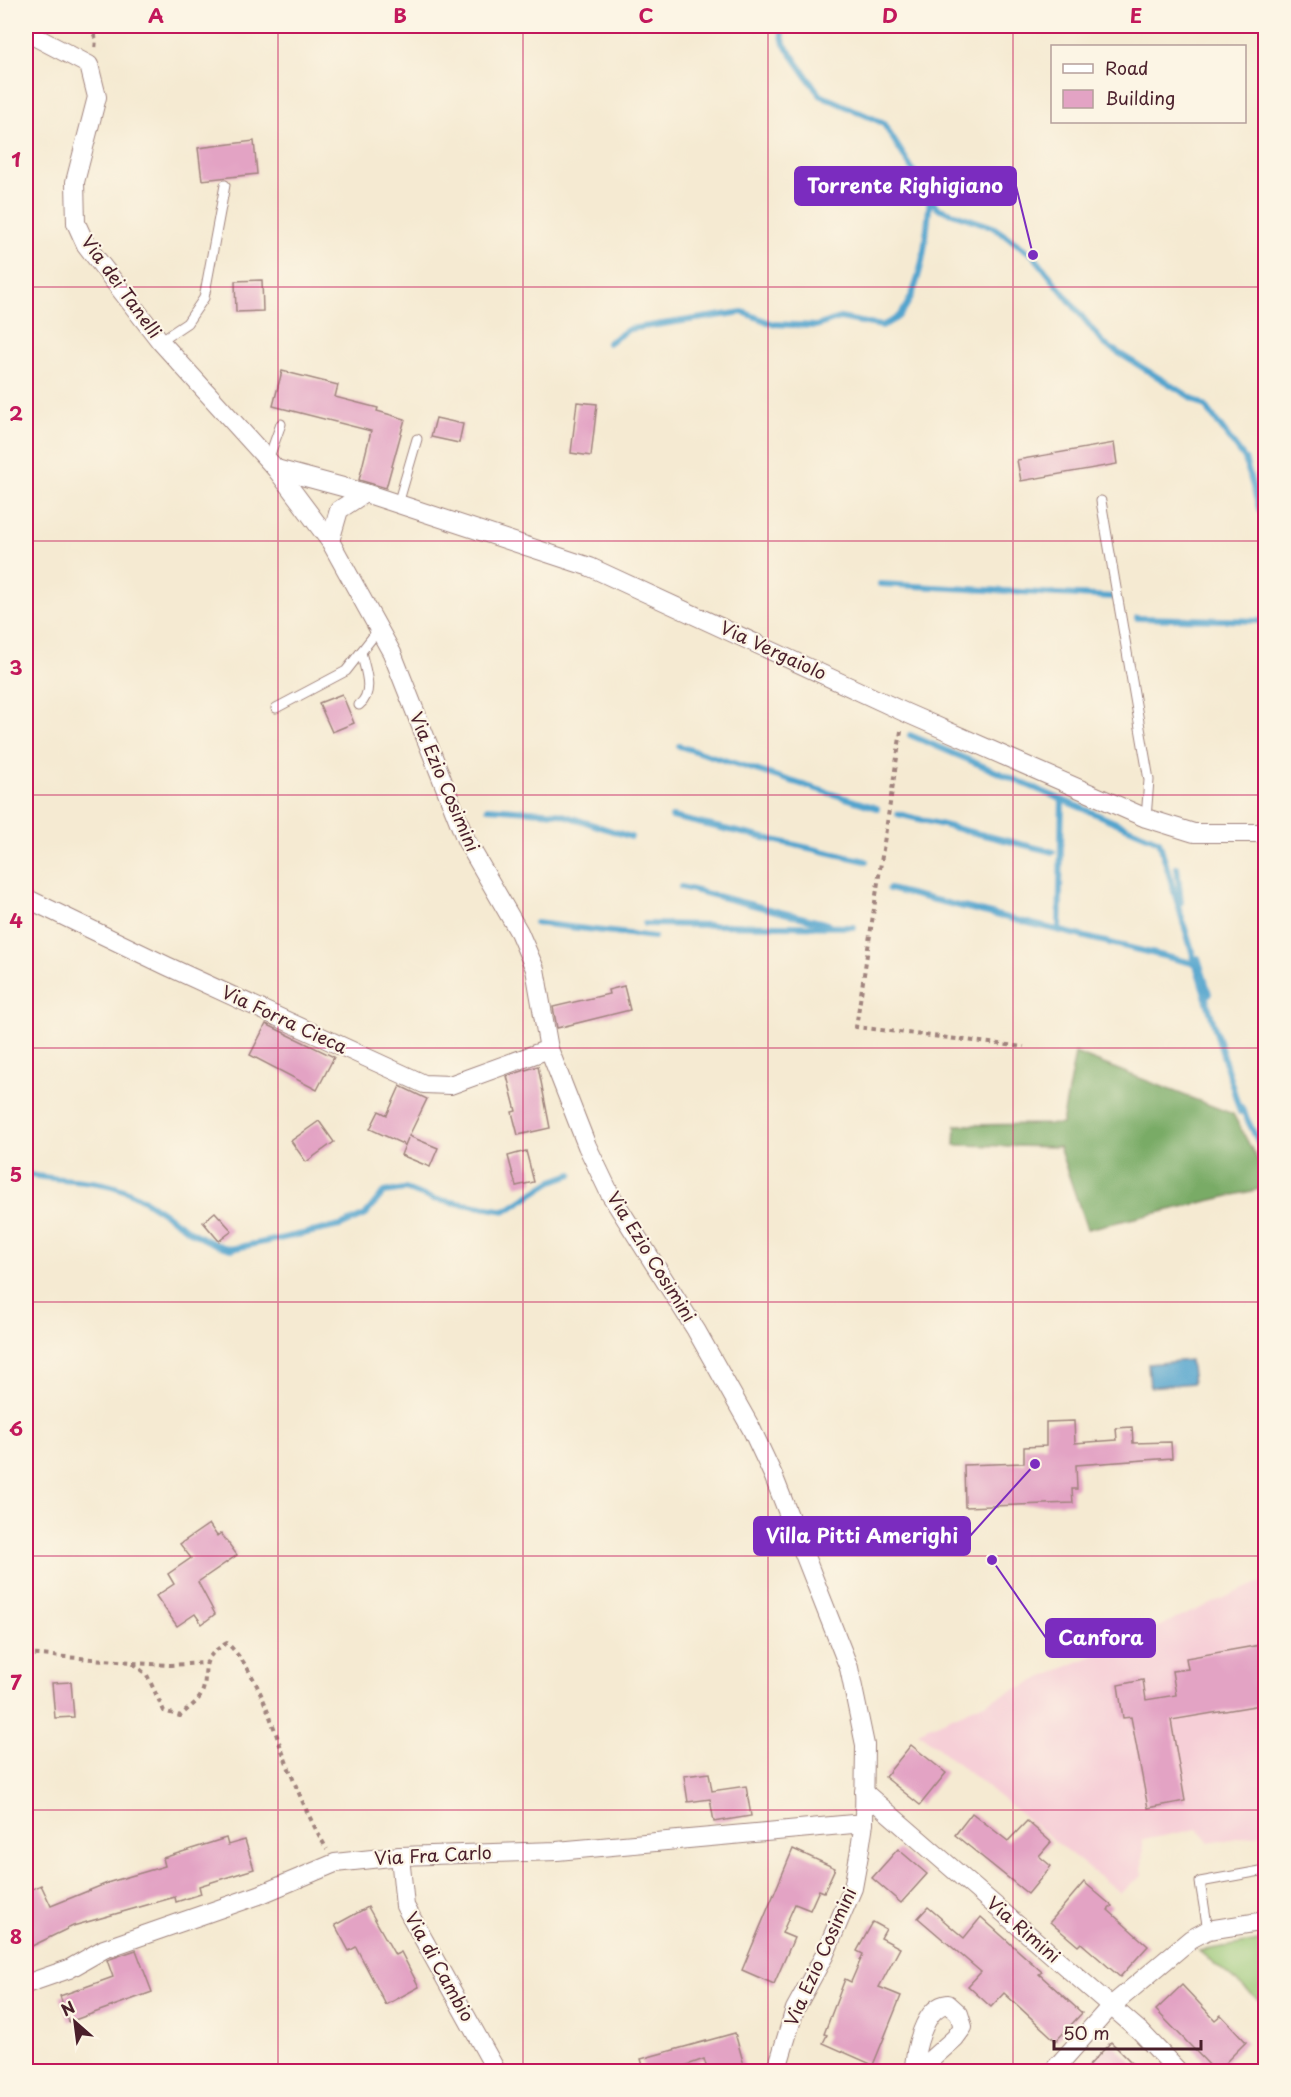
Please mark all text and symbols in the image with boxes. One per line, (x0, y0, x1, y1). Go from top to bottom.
text: A (148, 0, 164, 30)
text: B (393, 0, 407, 30)
text: C (638, 0, 654, 30)
text: D (882, 0, 898, 30)
text: E (1130, 0, 1142, 30)
legend (1051, 45, 1246, 123)
text: Road (1105, 54, 1149, 81)
text: Building (1105, 84, 1175, 111)
text: 1 (11, 144, 21, 174)
callout: Torrente Righigiano (795, 167, 1016, 205)
text: Torrente Righigiano (807, 170, 1003, 200)
street label: Via dei Tanelli (75, 229, 169, 343)
text: 2 (9, 398, 23, 428)
street label: Via Vergaiolo (716, 613, 831, 686)
text: 3 (9, 652, 23, 682)
street label: Via Ezio Cosimini (404, 707, 487, 856)
text: 4 (9, 905, 23, 935)
street label: Via Forra Cieca (217, 978, 353, 1060)
text: 5 (10, 1159, 22, 1189)
street label: Via Ezio Cosimini (601, 1186, 703, 1327)
text: 6 (9, 1413, 23, 1443)
callout: Villa Pitti Amerighi (754, 1517, 970, 1555)
text: Villa Pitti Amerighi (766, 1520, 958, 1550)
callout: Canfora (1046, 1619, 1155, 1657)
text: Canfora (1058, 1622, 1144, 1652)
text: 7 (10, 1667, 22, 1697)
street label: Via Fra Carlo (373, 1838, 492, 1871)
street label: Via Ezio Cosimini (777, 1883, 862, 2030)
street label: Via Rimini (981, 1889, 1067, 1969)
street label: Via di Cambio (399, 1906, 482, 2026)
text: 8 (10, 1921, 22, 1951)
north arrow (45, 1992, 105, 2052)
text: N (56, 1994, 79, 2021)
scale bar (1054, 2013, 1201, 2051)
text: 50 m (1063, 2019, 1110, 2046)

